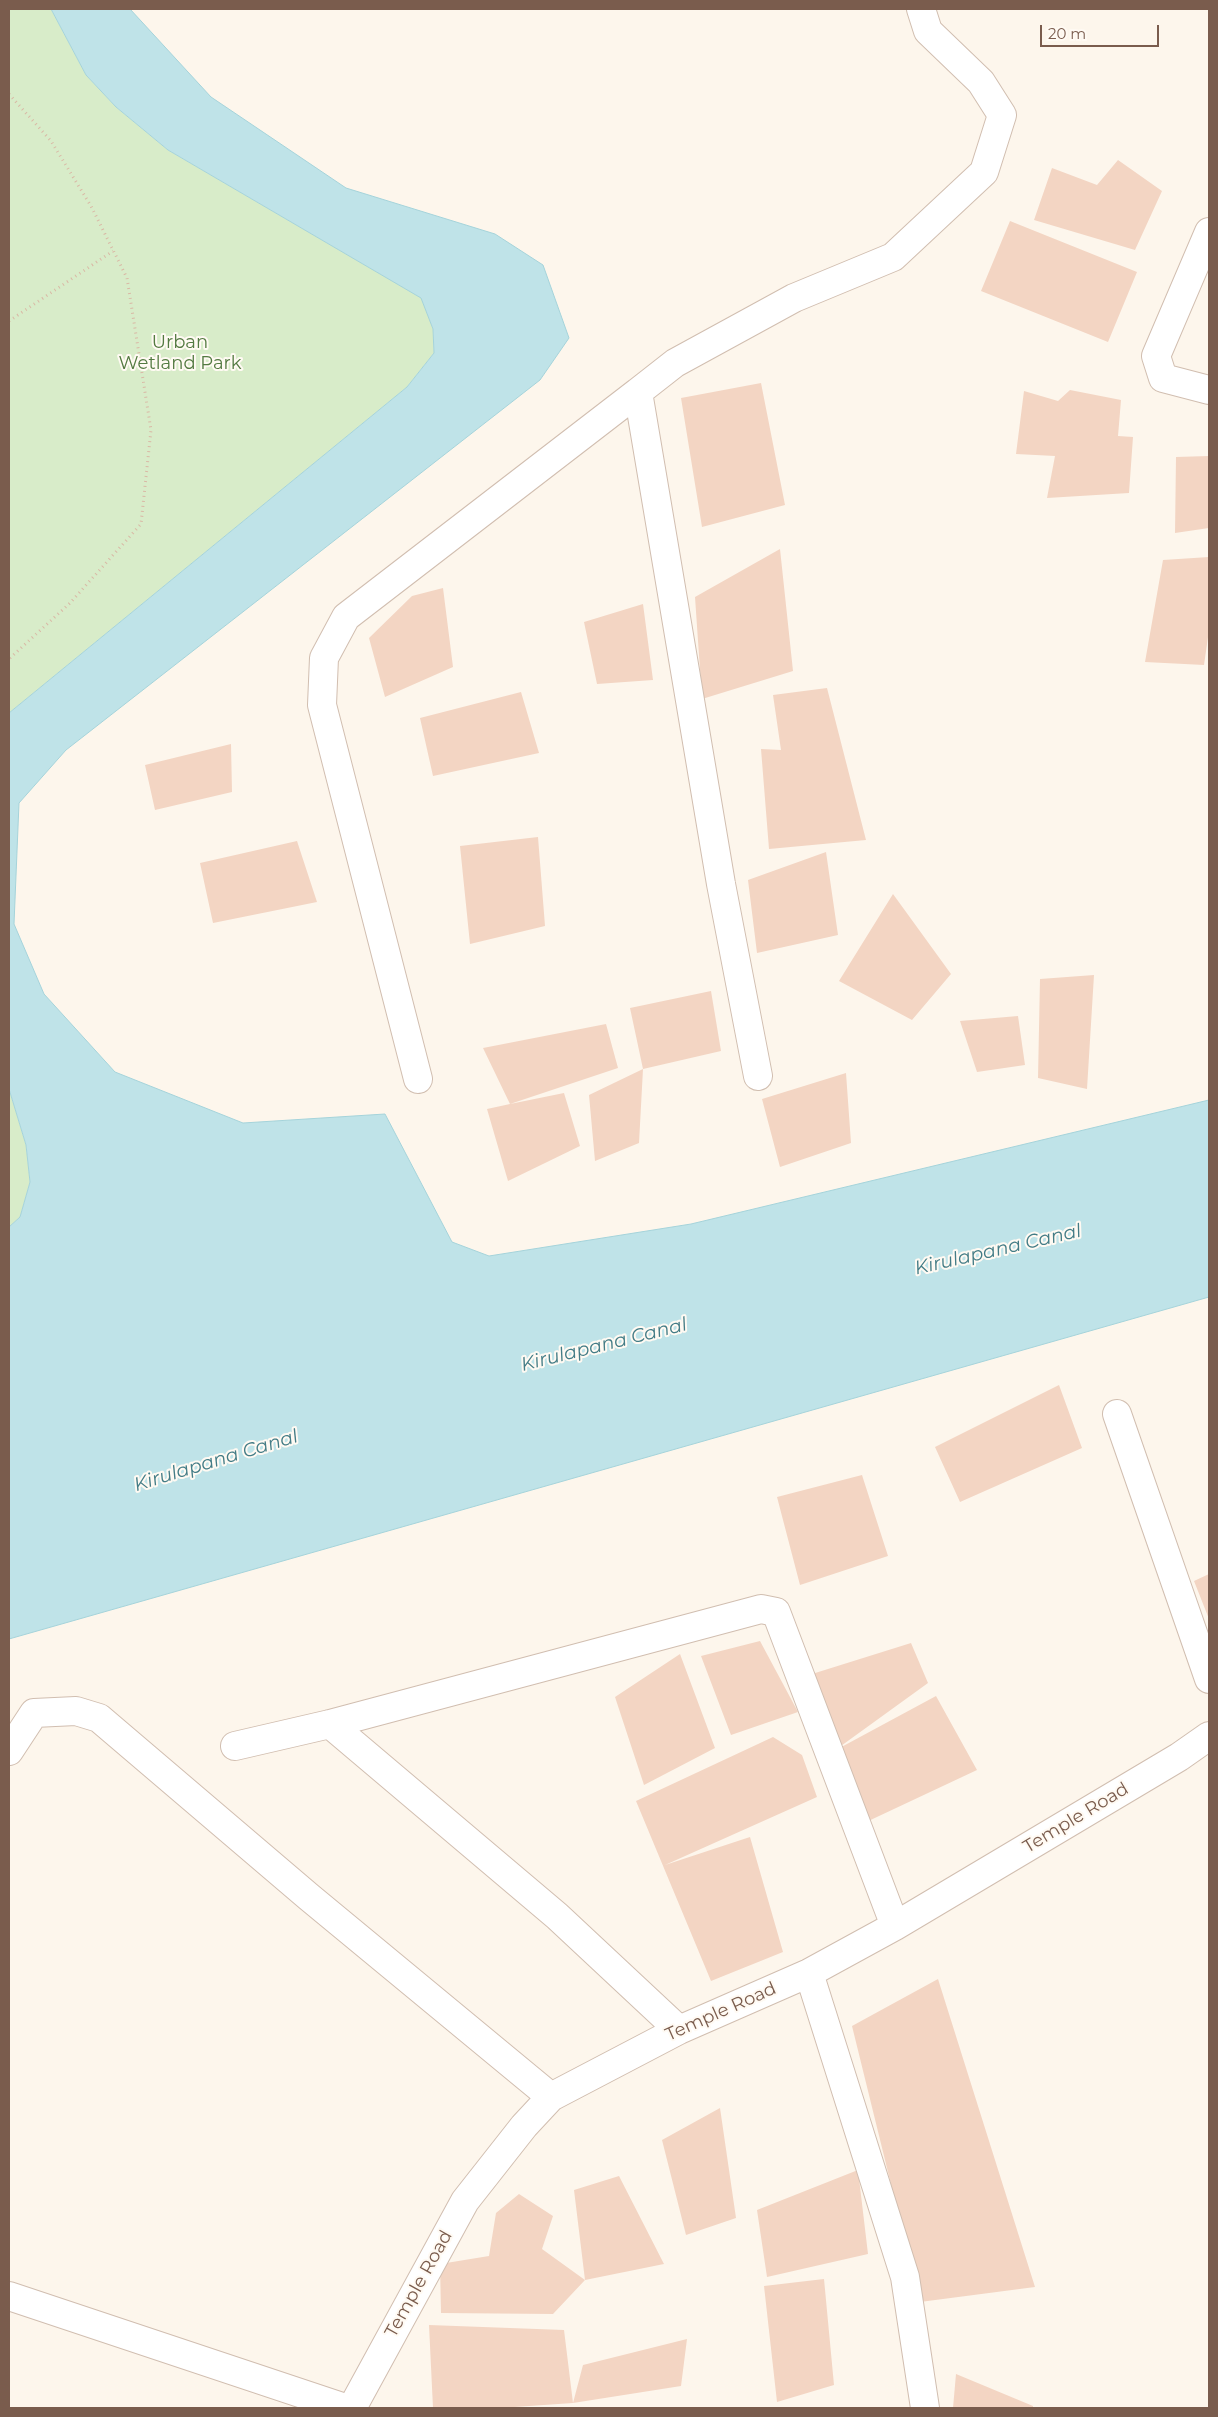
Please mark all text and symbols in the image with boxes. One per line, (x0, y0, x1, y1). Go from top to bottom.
scale bar (1043, 15, 1162, 47)
text: 20 m (1048, 24, 1086, 43)
park label: Urban Wetland Park (119, 332, 241, 374)
water label: Kirulapana Canal (912, 1220, 1084, 1280)
water label: Kirulapana Canal (519, 1313, 689, 1377)
water label: Kirulapana Canal (131, 1425, 301, 1497)
street label: Temple Road (1019, 1778, 1133, 1858)
street label: Temple Road (662, 1978, 780, 2046)
street label: Temple Road (381, 2227, 457, 2341)

